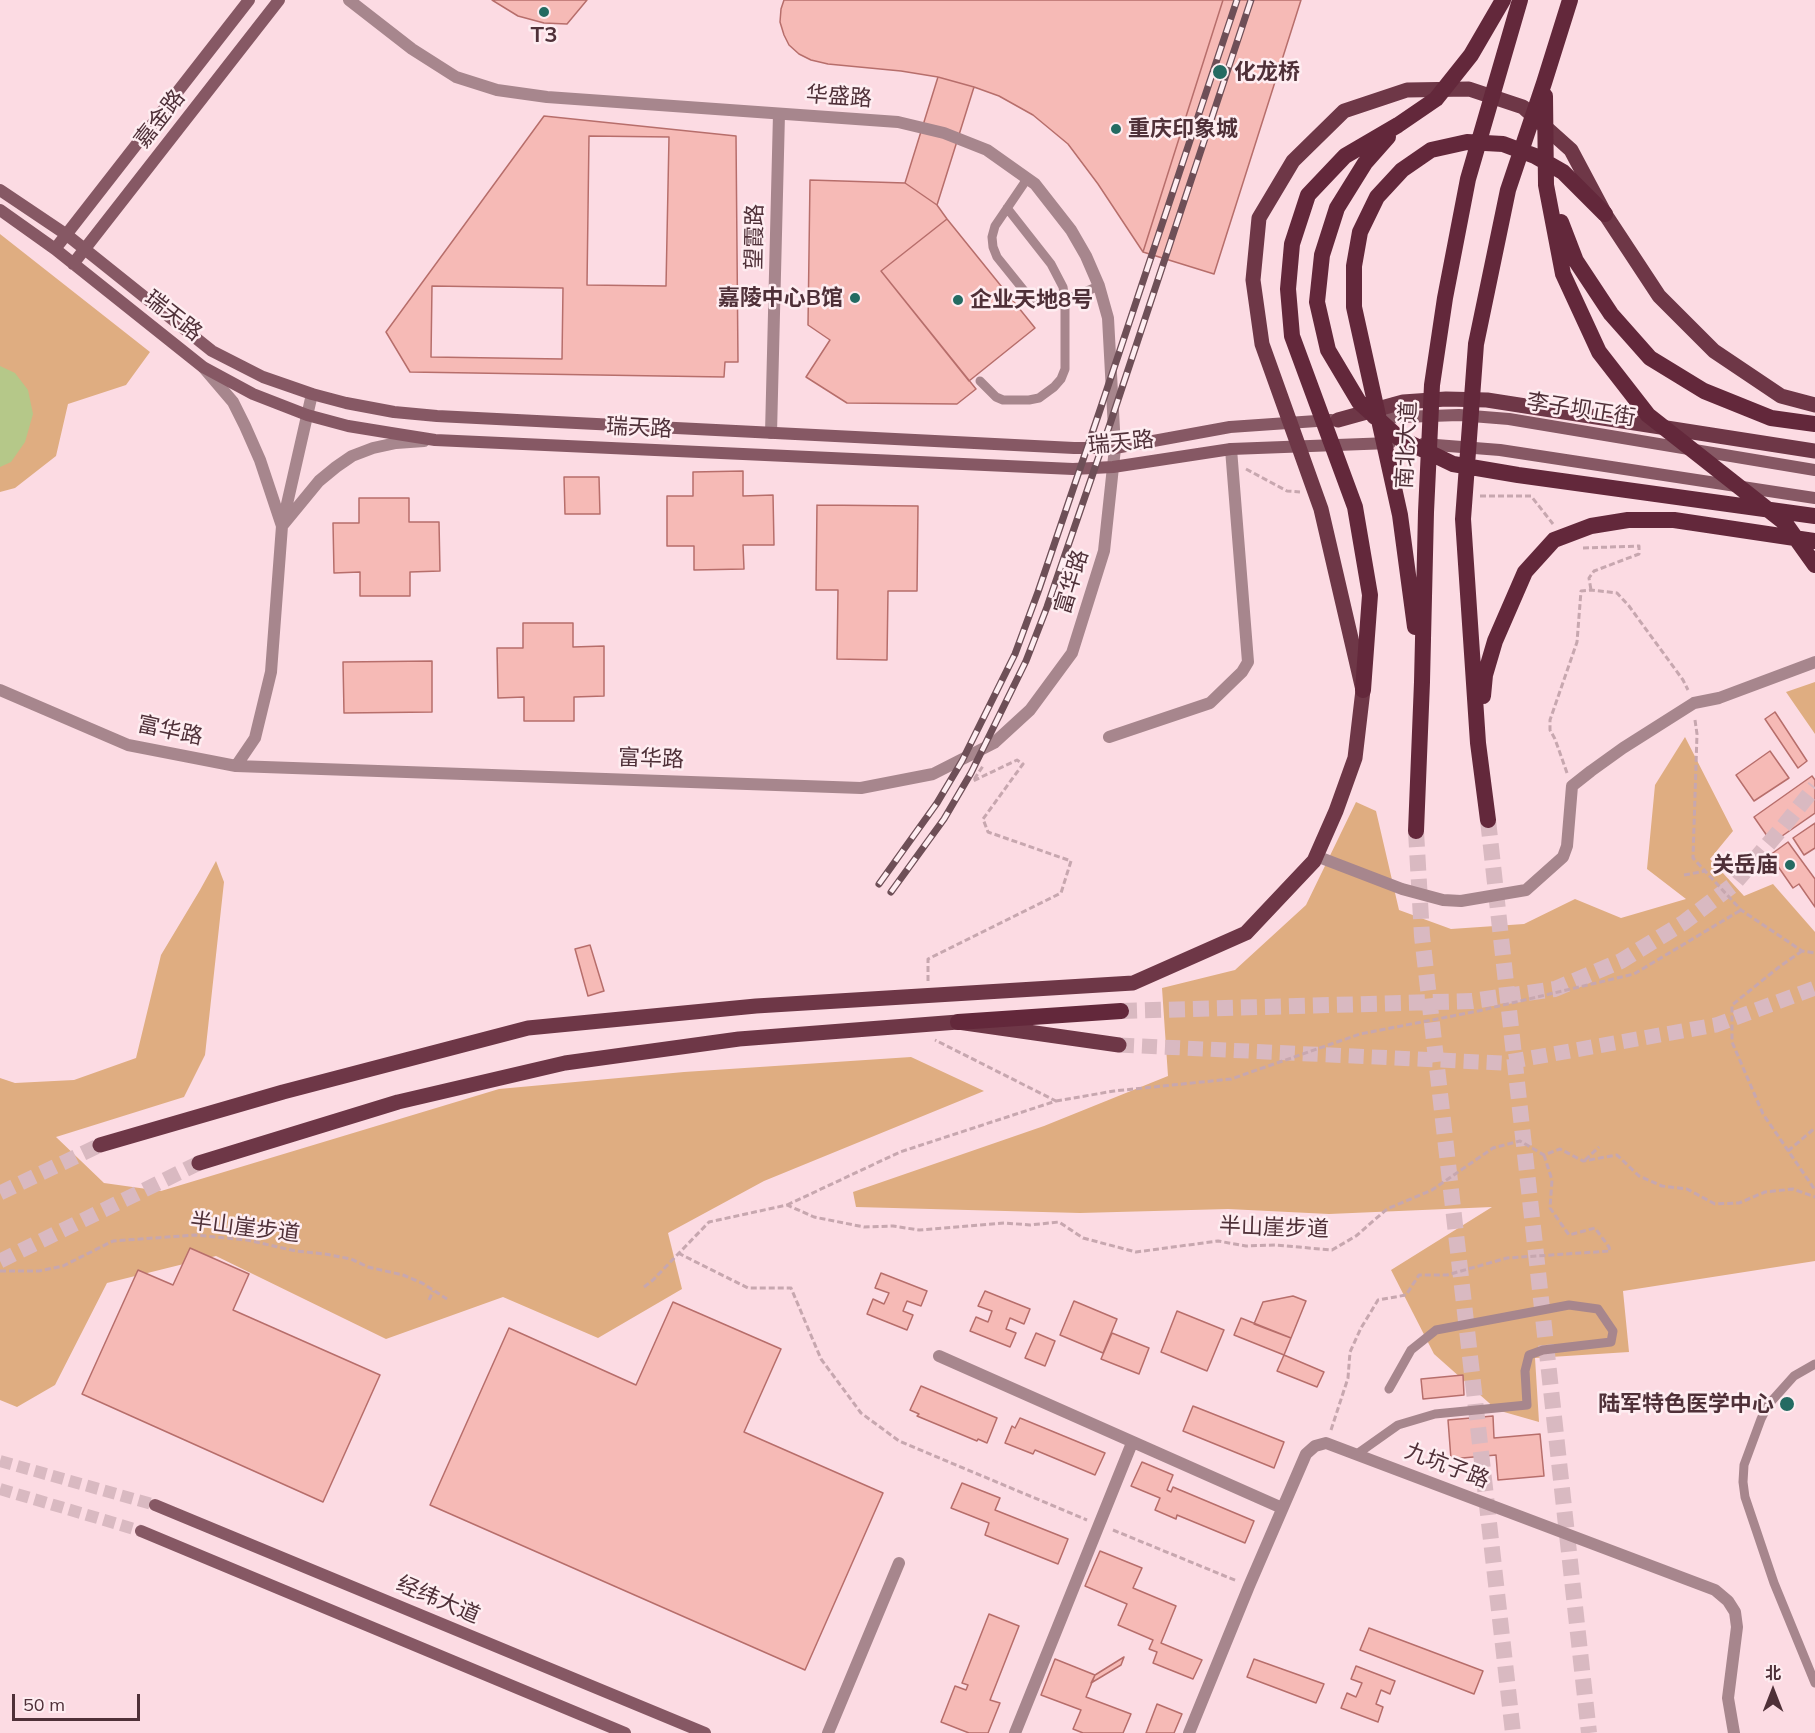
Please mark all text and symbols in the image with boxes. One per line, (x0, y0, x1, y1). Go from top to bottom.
marker: T3 (537, 5, 551, 19)
place label: T3 (531, 22, 557, 48)
place label: 化龙桥 (1234, 59, 1300, 85)
marker: 化龙桥 (1211, 63, 1229, 81)
street label: 华盛路 (805, 82, 873, 112)
street label: 嘉金路 (129, 85, 191, 153)
place label: 重庆印象城 (1128, 116, 1238, 142)
marker: 重庆印象城 (1109, 122, 1123, 136)
street label: 望霞路 (741, 204, 769, 270)
street label: 瑞天路 (139, 285, 207, 347)
place label: 嘉陵中心B馆 (718, 285, 843, 311)
place label: 企业天地8号 (970, 287, 1093, 313)
marker: 嘉陵中心B馆 (848, 291, 862, 305)
marker: 企业天地8号 (951, 293, 965, 307)
street label: 李子坝正街 (1525, 388, 1637, 432)
street label: 南北大道 (1392, 400, 1422, 490)
street label: 瑞天路 (605, 413, 673, 443)
street label: 瑞天路 (1087, 426, 1155, 460)
street label: 富华路 (1050, 547, 1094, 617)
street label: 富华路 (135, 711, 205, 751)
street label: 富华路 (618, 745, 684, 773)
place label: 关岳庙 (1712, 852, 1778, 878)
marker: 关岳庙 (1783, 858, 1797, 872)
street label: 半山崖步道 (189, 1208, 301, 1248)
street label: 半山崖步道 (1219, 1213, 1329, 1243)
place label: 陆军特色医学中心 (1598, 1391, 1774, 1417)
marker: 陆军特色医学中心 (1778, 1395, 1796, 1413)
street label: 九坑子路 (1401, 1438, 1493, 1494)
street label: 经纬大道 (392, 1571, 484, 1629)
north arrow (1743, 1661, 1803, 1721)
text: 北 (1765, 1663, 1781, 1683)
scale bar (15, 1682, 142, 1720)
text: 50 m (23, 1693, 65, 1716)

